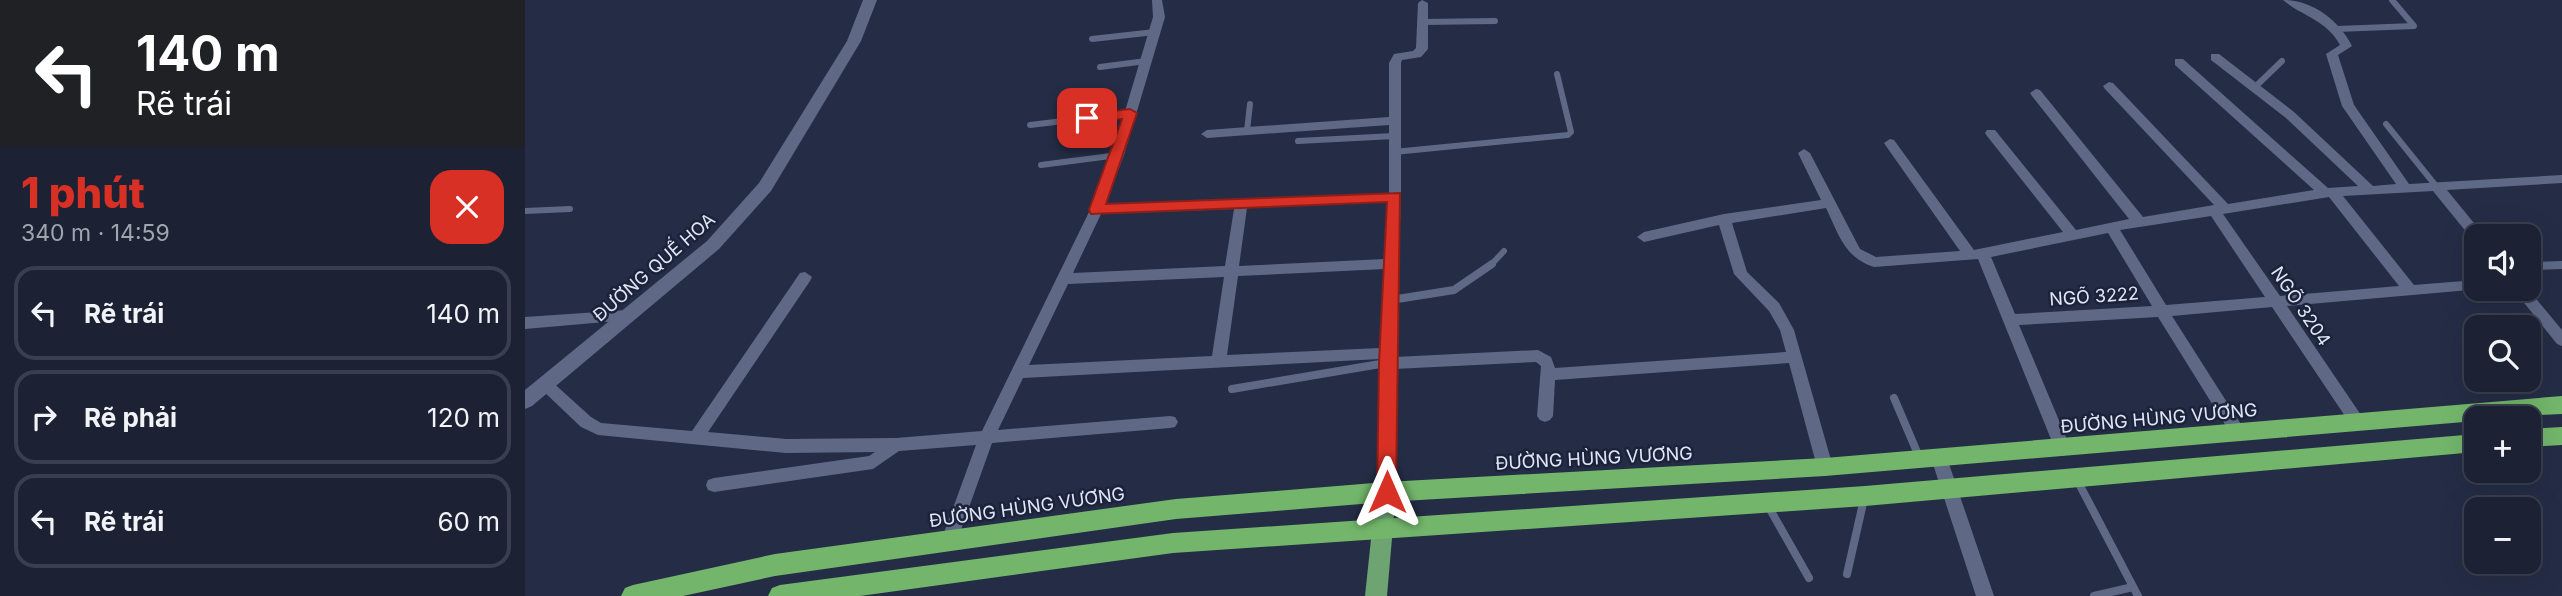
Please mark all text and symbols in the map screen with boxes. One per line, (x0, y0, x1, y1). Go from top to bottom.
text: 140 m (136, 24, 280, 83)
icon: left (21, 28, 112, 119)
text: Rẽ trái (136, 84, 232, 123)
pin (1057, 88, 1117, 148)
icon: arrive (1068, 99, 1106, 137)
text: 1 phút (21, 167, 145, 218)
button: close (430, 170, 504, 244)
street label: ĐƯỜNG QUẾ HOA (586, 206, 719, 325)
text: 340 m · 14:59 (21, 219, 170, 247)
map controls (2464, 224, 2541, 574)
button: sound (2464, 224, 2541, 301)
street label: NGÕ 3204 (2267, 262, 2336, 350)
street label: NGÕ 3222 (2048, 281, 2140, 310)
icon: left (25, 294, 63, 332)
text: Rẽ trái (84, 298, 164, 329)
text: 140 m (426, 298, 500, 329)
button: search (2464, 315, 2541, 392)
icon: right (25, 398, 63, 436)
street label: ĐƯỜNG HÙNG VƯƠNG (2060, 398, 2258, 437)
text: Rẽ phải (84, 402, 177, 433)
text: 120 m (427, 402, 500, 433)
button: + (2464, 406, 2541, 483)
street label: ĐƯỜNG HÙNG VƯƠNG (1495, 441, 1693, 474)
position arrow (1350, 455, 1424, 529)
street label: ĐƯỜNG HÙNG VƯƠNG (928, 482, 1126, 531)
button: − (2464, 497, 2541, 574)
icon: left (25, 502, 63, 540)
text: Rẽ trái (84, 506, 164, 537)
text: 60 m (437, 506, 500, 537)

